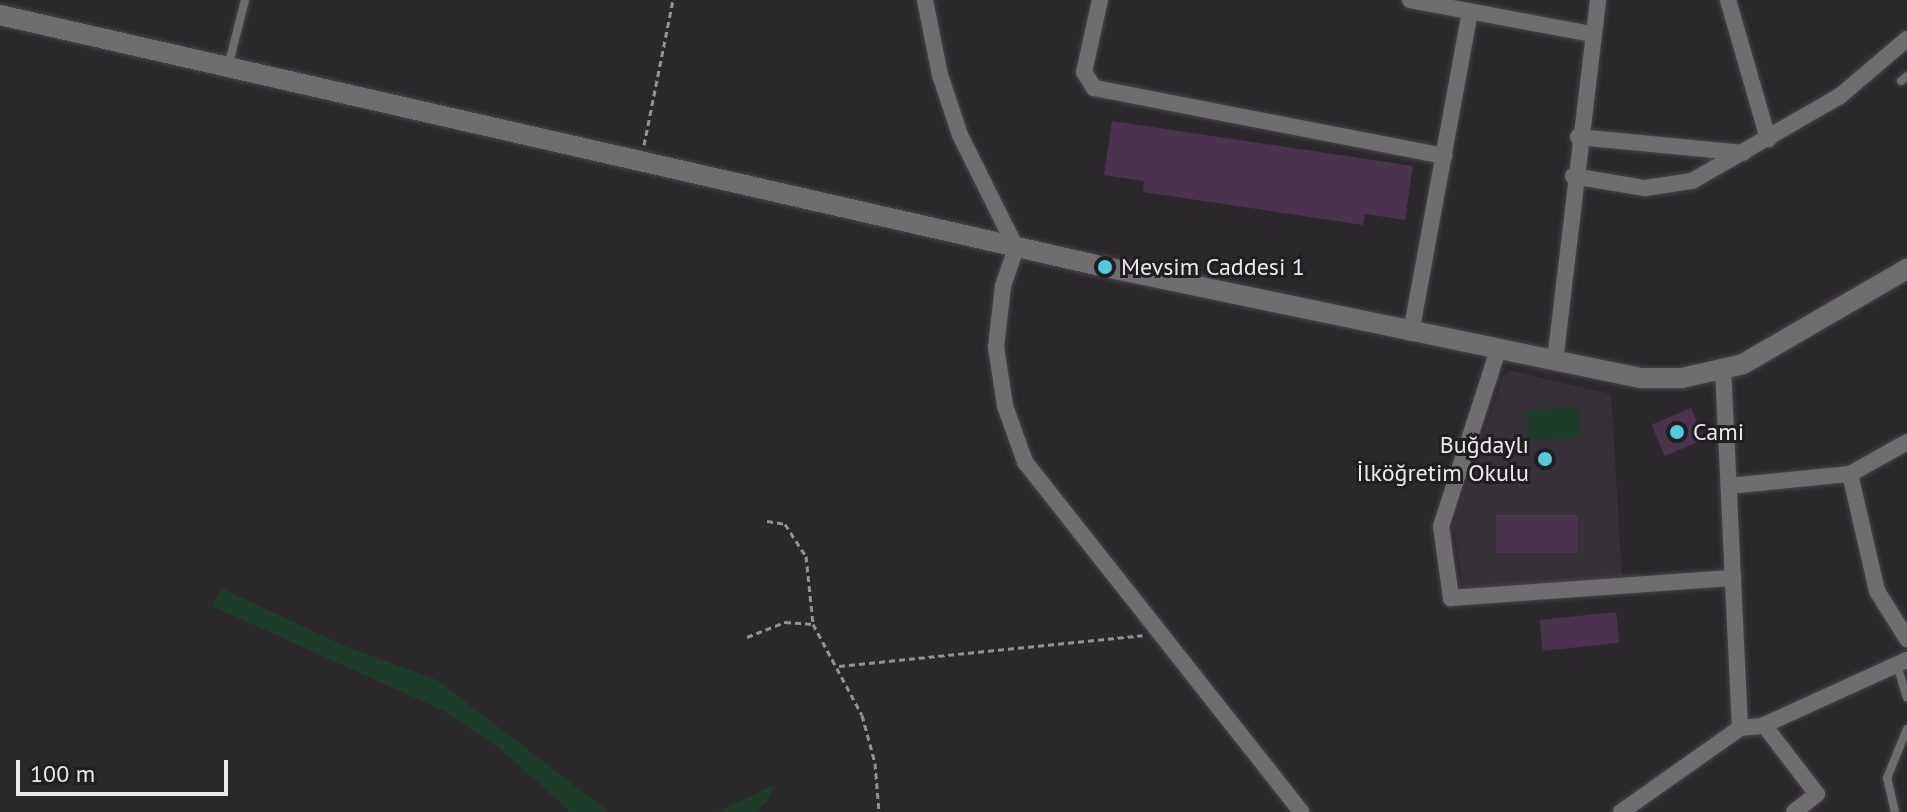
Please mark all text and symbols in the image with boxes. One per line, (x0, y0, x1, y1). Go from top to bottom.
place label: Mevsim Caddesi 1 (1121, 253, 1305, 281)
marker: Mevsim Caddesi 1 (1096, 258, 1114, 276)
place label: Cami (1693, 418, 1744, 446)
marker: Cami (1668, 423, 1686, 441)
place label: Buğdaylı İlköğretim Okulu (1356, 431, 1529, 487)
marker: Buğdaylı İlköğretim Okulu (1536, 450, 1554, 468)
scale bar (20, 744, 232, 794)
text: 100 m (30, 758, 95, 789)

